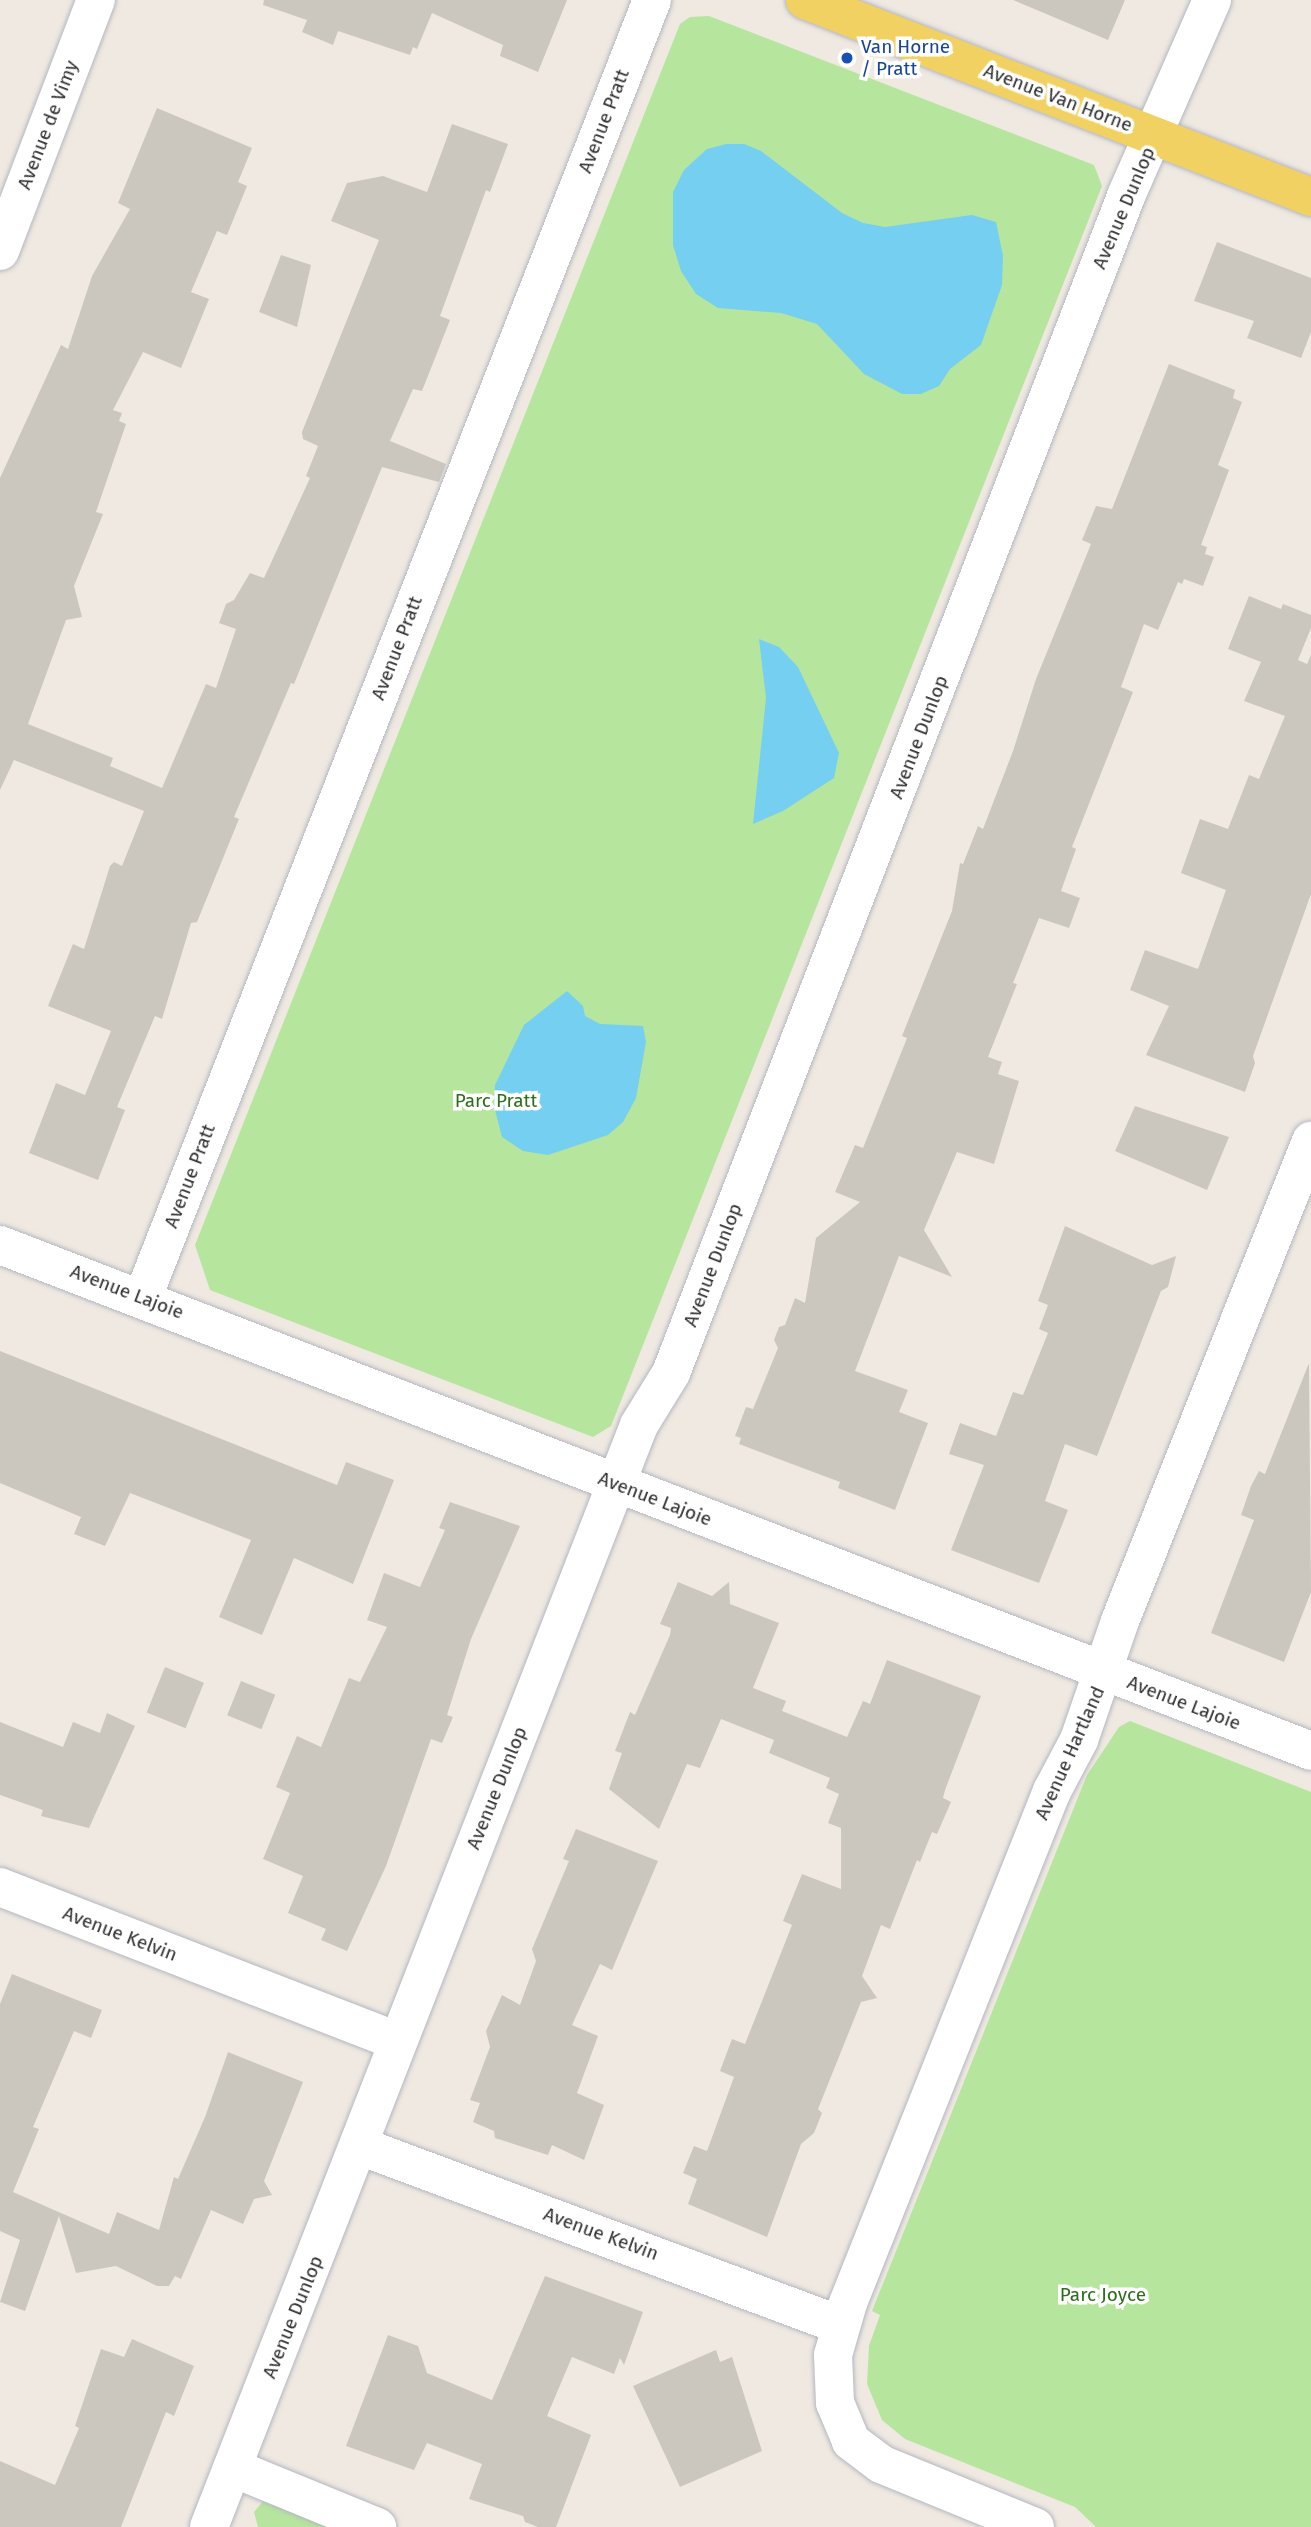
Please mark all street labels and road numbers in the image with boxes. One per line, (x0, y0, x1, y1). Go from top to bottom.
street label: Avenue de Vimy (13, 57, 83, 193)
street label: Avenue Van Horne (981, 59, 1135, 137)
street label: Avenue Pratt (574, 66, 634, 176)
street label: Avenue Dunlop (1088, 144, 1160, 272)
street label: Avenue Pratt (367, 593, 427, 703)
street label: Avenue Dunlop (885, 672, 953, 802)
street label: Avenue Pratt (160, 1121, 220, 1231)
street label: Avenue Dunlop (679, 1200, 747, 1330)
street label: Avenue Lajoie (67, 1260, 187, 1324)
street label: Avenue Lajoie (595, 1467, 715, 1531)
street label: Avenue Lajoie (1124, 1671, 1244, 1735)
street label: Avenue Hartland (1030, 1683, 1110, 1823)
street label: Avenue Dunlop (462, 1723, 532, 1853)
street label: Avenue Kelvin (60, 1902, 180, 1966)
street label: Avenue Kelvin (540, 2203, 662, 2265)
street label: Avenue Dunlop (258, 2252, 328, 2382)

